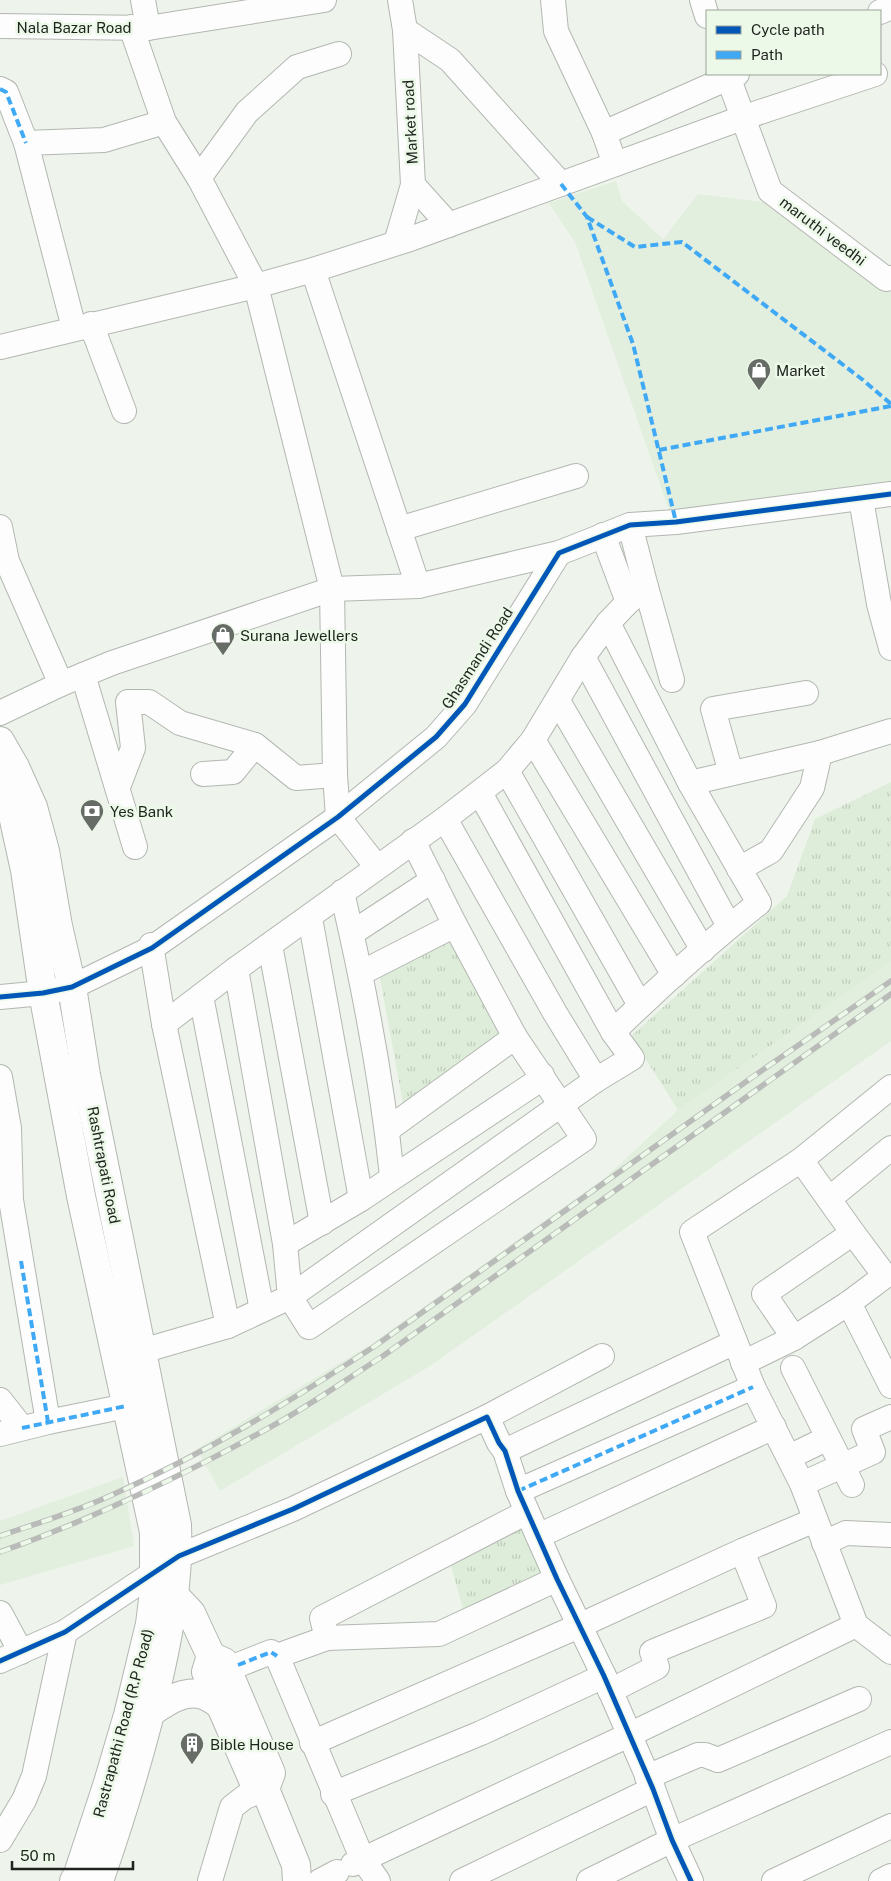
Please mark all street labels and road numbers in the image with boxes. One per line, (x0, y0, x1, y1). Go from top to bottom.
street label: Nala Bazar Road (17, 19, 131, 36)
street label: Market road (399, 79, 421, 165)
street label: maruthi veedhi (777, 193, 869, 269)
street label: Ghasmandi Road (438, 604, 516, 712)
street label: Rashtrapati Road (84, 1105, 124, 1225)
street label: Rastrapathi Road (R.P Road) (90, 1627, 156, 1819)

